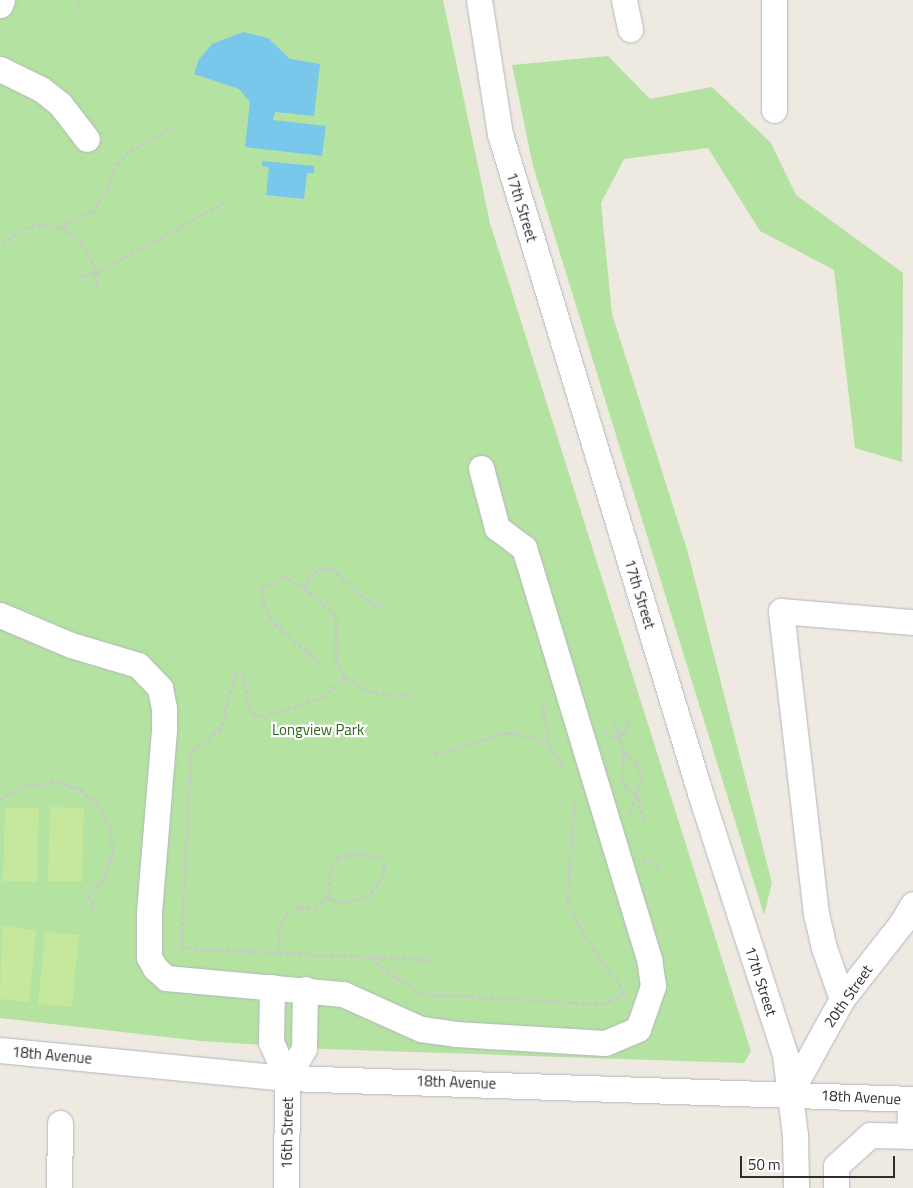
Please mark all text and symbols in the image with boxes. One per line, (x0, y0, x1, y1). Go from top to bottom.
street label: 17th Street (503, 170, 541, 244)
street label: 17th Street (621, 557, 659, 631)
park label: Longview Park (272, 721, 364, 739)
street label: 17th Street (741, 944, 781, 1018)
street label: 20th Street (820, 961, 876, 1031)
street label: 18th Avenue (11, 1043, 93, 1067)
street label: 18th Avenue (416, 1072, 496, 1092)
street label: 18th Avenue (820, 1086, 902, 1108)
street label: 16th Street (277, 1097, 297, 1169)
scale bar (743, 1146, 898, 1178)
text: 50 m (748, 1153, 781, 1176)

